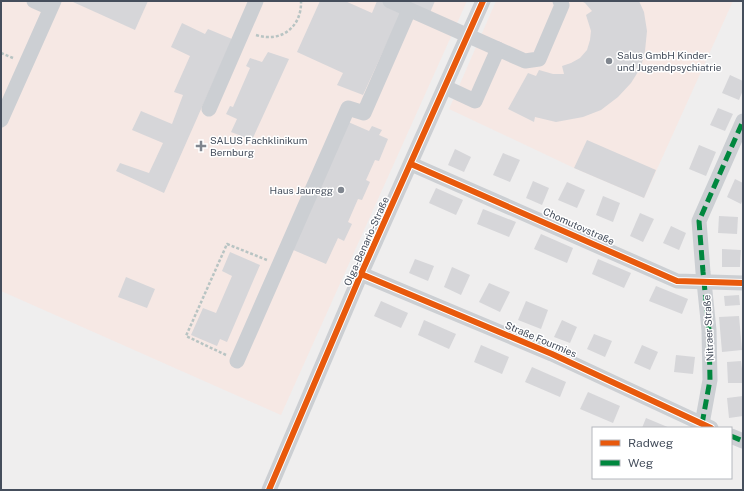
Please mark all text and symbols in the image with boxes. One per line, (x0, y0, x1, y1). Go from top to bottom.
place label: Salus GmbH Kinder- und Jugendpsychiatrie (617, 49, 722, 73)
marker: Salus GmbH Kinder- und Jugendpsychiatrie (604, 56, 614, 66)
place label: SALUS Fachklinikum Bernburg (210, 134, 307, 158)
marker: SALUS Fachklinikum Bernburg (195, 140, 207, 152)
place label: Haus Jauregg (270, 184, 333, 196)
marker: Haus Jauregg (336, 185, 346, 195)
street label: Olga-Benario-Straße (341, 194, 391, 287)
street label: Chomutovstraße (542, 205, 617, 247)
street label: Nitraer Straße (700, 294, 716, 361)
street label: Straße Fourmies (503, 319, 579, 359)
legend (592, 427, 732, 479)
text: Radweg (628, 436, 673, 450)
text: Weg (628, 456, 653, 470)

